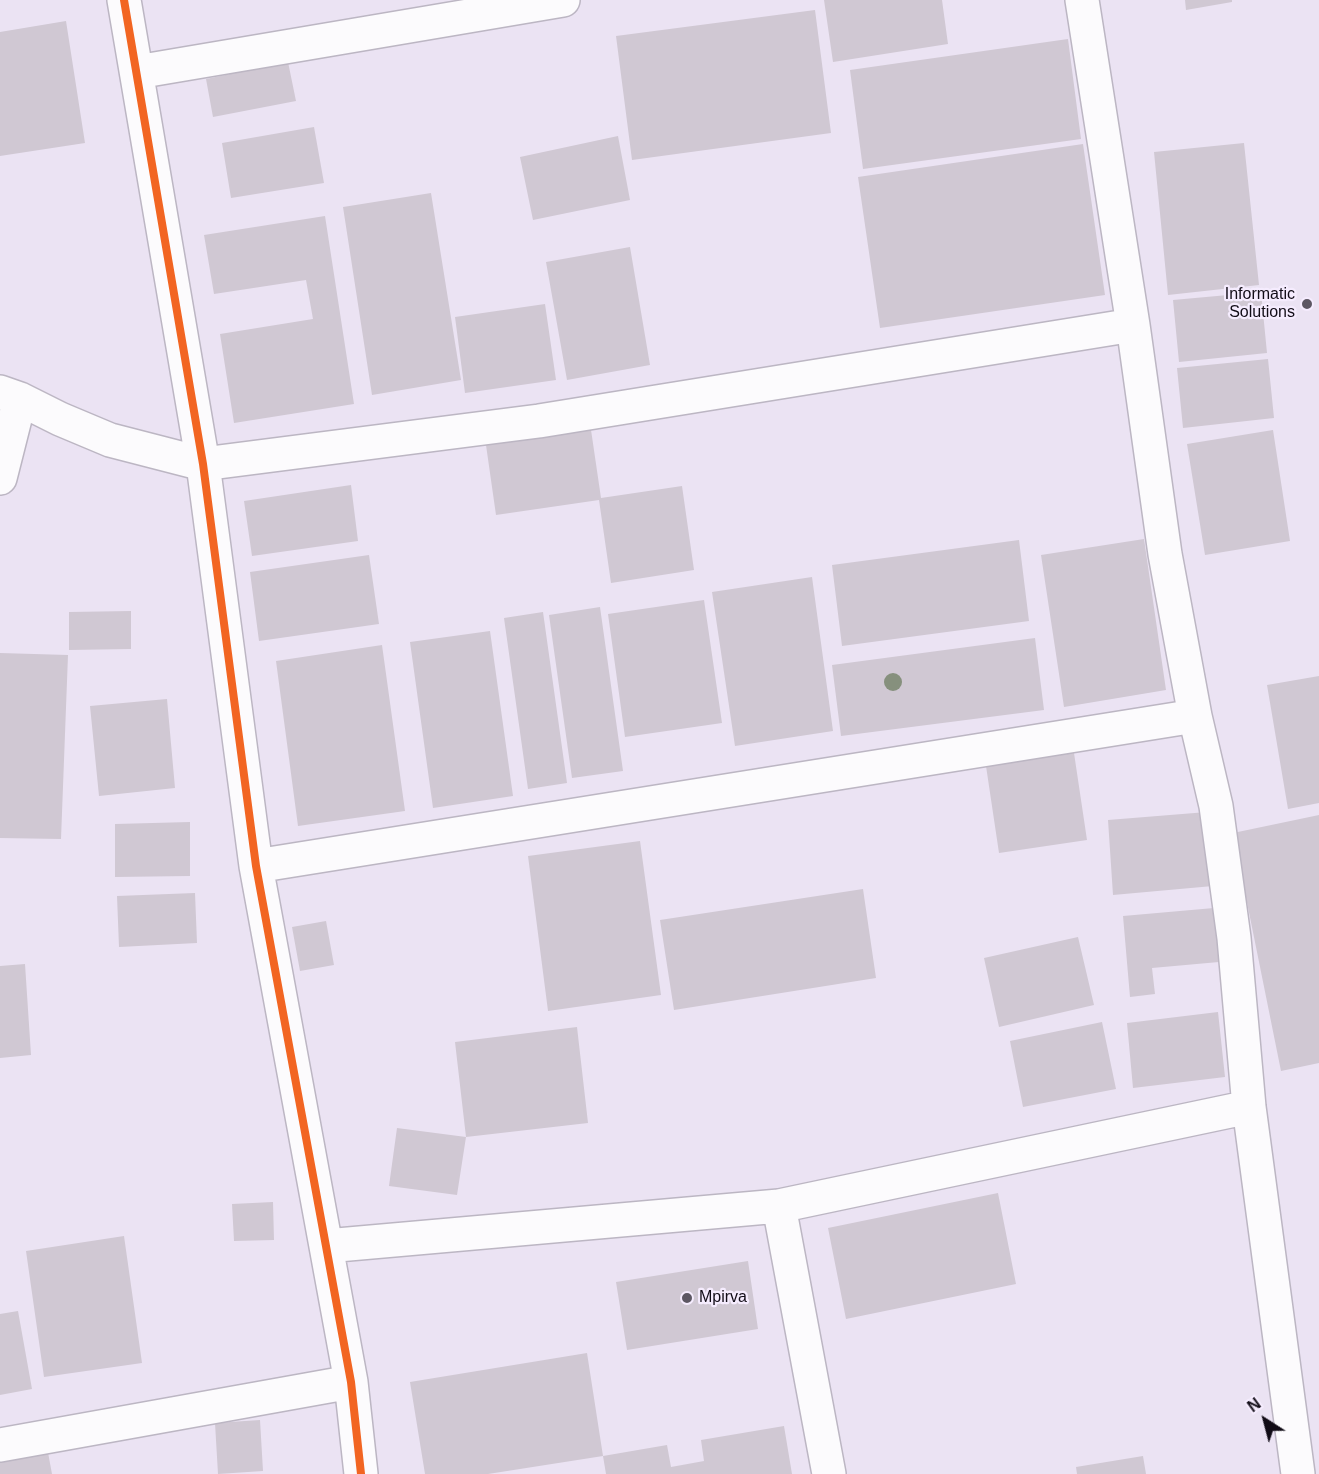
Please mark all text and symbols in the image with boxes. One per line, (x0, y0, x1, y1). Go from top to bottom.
place label: Informatic Solutions (1225, 285, 1295, 323)
marker: Informatic Solutions (1300, 297, 1314, 311)
place label: Mpirva (699, 1288, 747, 1308)
marker: Mpirva (680, 1291, 694, 1305)
north arrow (1235, 1390, 1295, 1450)
text: N (1244, 1395, 1264, 1415)

